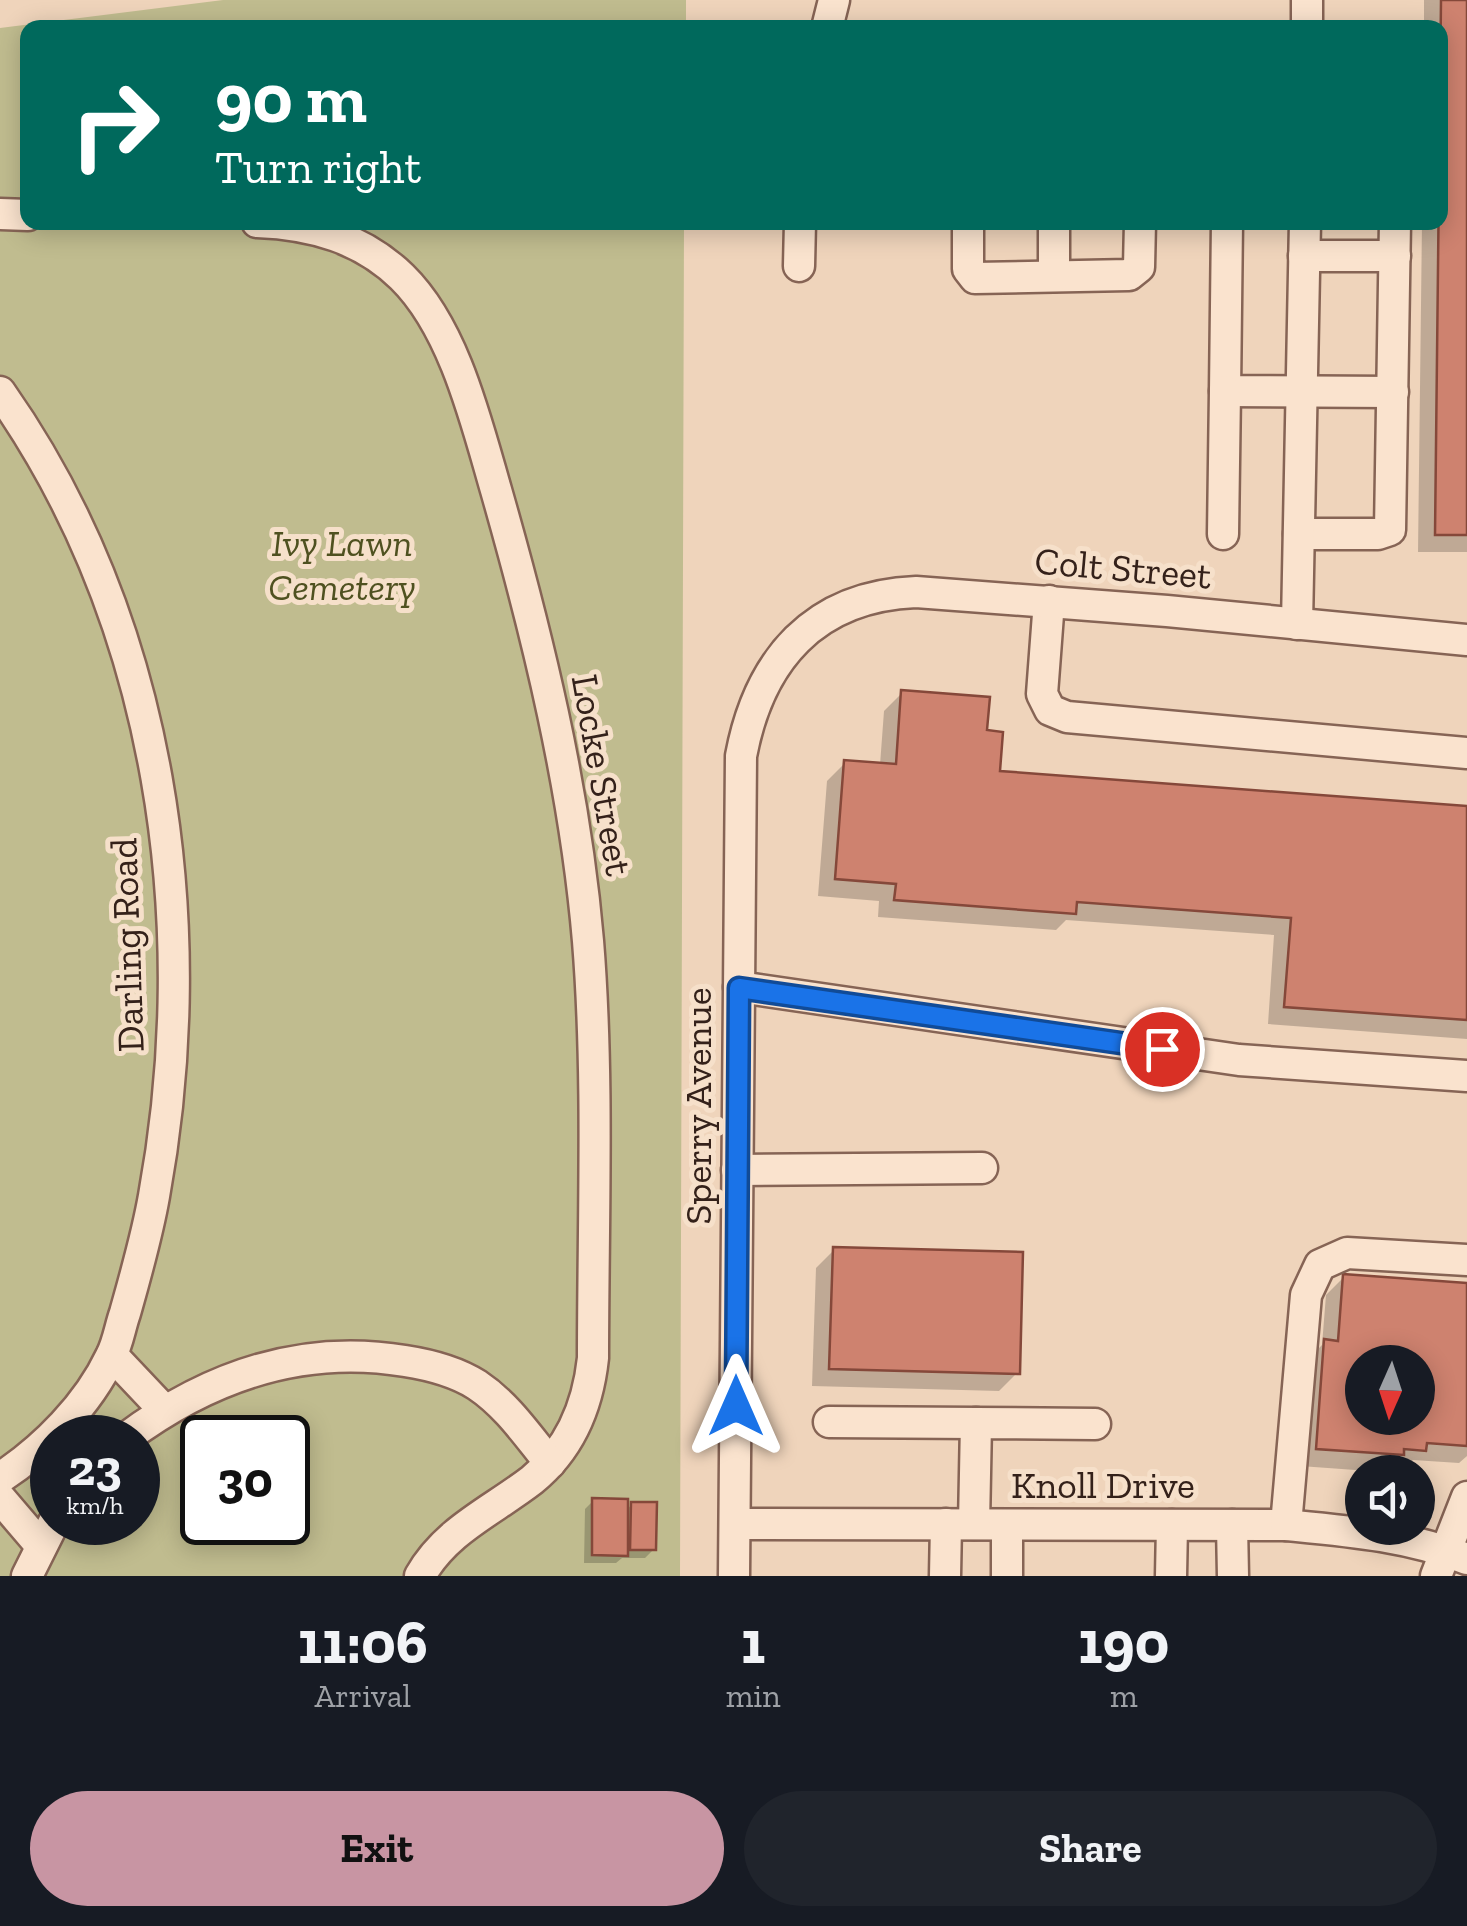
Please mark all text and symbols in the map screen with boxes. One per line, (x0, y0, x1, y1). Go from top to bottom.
text: 90 m (215, 56, 367, 140)
icon: right (50, 60, 180, 190)
text: Turn right (215, 141, 421, 195)
park label: Ivy Lawn Cemetery (268, 520, 416, 610)
street label: Colt Street (1033, 537, 1213, 599)
street label: Locke Street (562, 671, 642, 879)
street label: Darling Road (100, 837, 154, 1053)
street label: Sperry Avenue (675, 987, 721, 1225)
pin (1120, 1007, 1205, 1092)
icon: arrive (1135, 1022, 1190, 1077)
north arrow (1345, 1345, 1435, 1435)
map controls (1345, 1345, 1435, 1545)
position arrow (684, 1354, 788, 1458)
speed limit sign: 30 (180, 1415, 310, 1545)
text: 23 (68, 1438, 122, 1498)
button: sound (1345, 1455, 1435, 1545)
street label: Knoll Drive (1011, 1462, 1195, 1508)
text: km/h (66, 1490, 124, 1520)
text: 11:06 (298, 1606, 428, 1678)
text: 1 (741, 1606, 765, 1678)
text: 190 (1078, 1606, 1169, 1678)
text: Arrival (315, 1677, 411, 1715)
text: min (726, 1677, 781, 1715)
text: m (1110, 1677, 1138, 1715)
button: Exit (30, 1791, 724, 1906)
button: Share (744, 1791, 1437, 1906)

